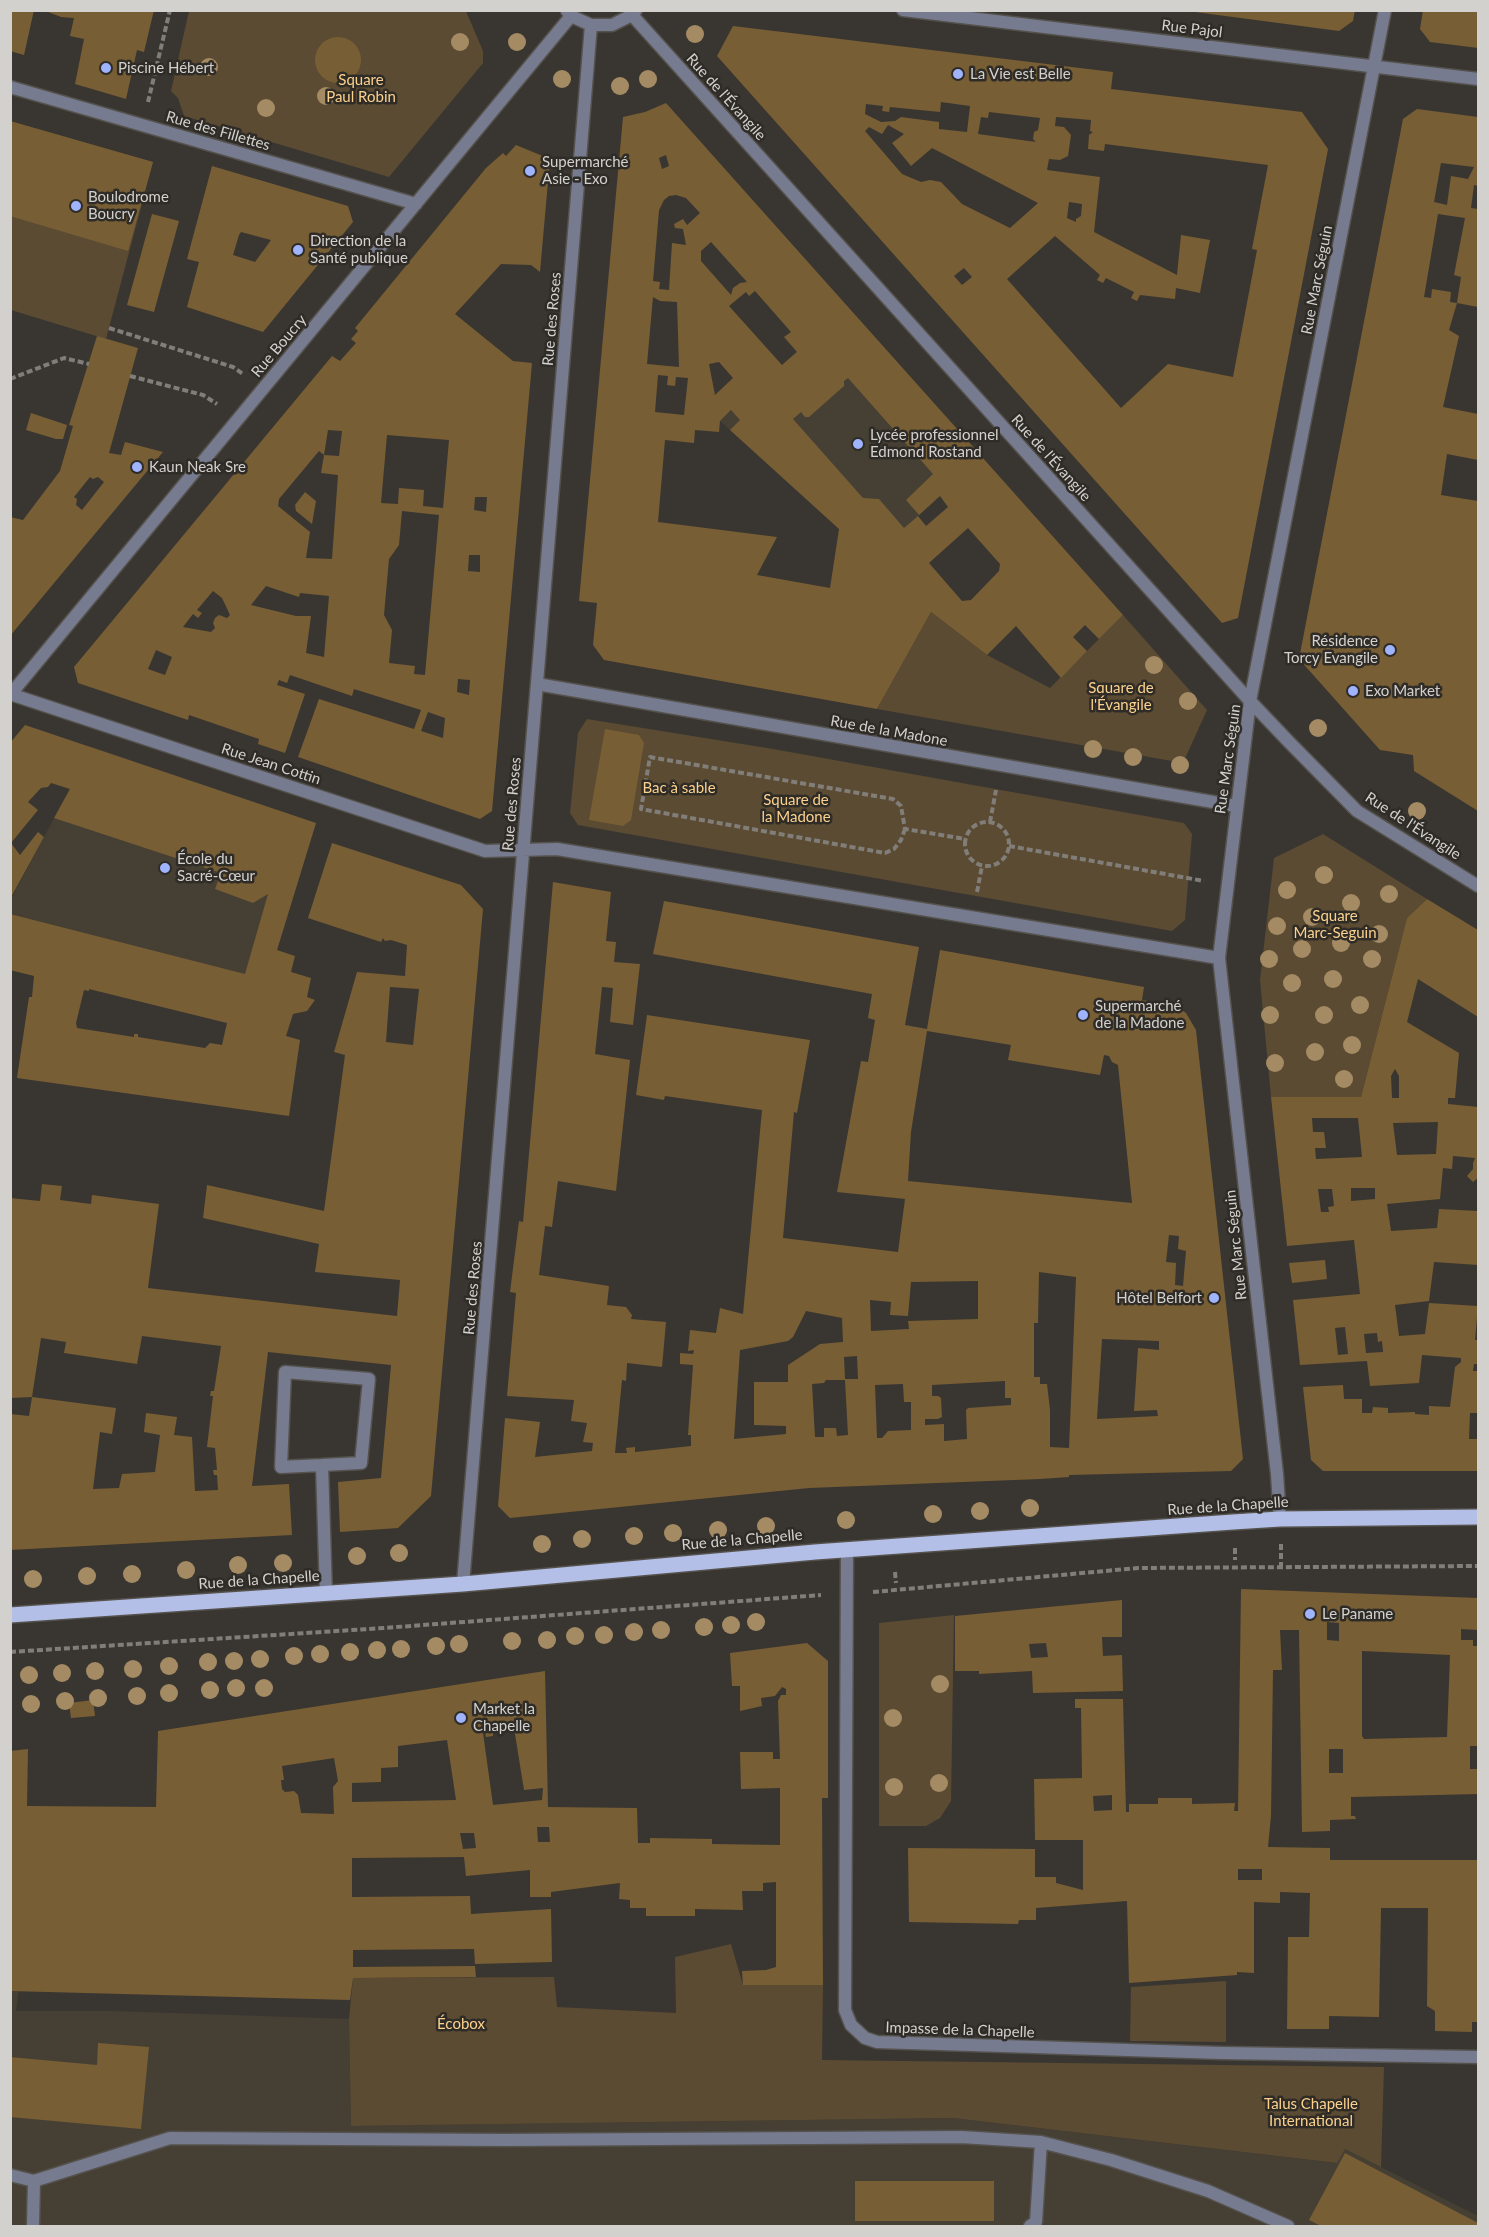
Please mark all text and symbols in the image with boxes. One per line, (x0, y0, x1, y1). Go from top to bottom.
street label: Rue Pajol (1161, 16, 1223, 42)
street label: Rue de l'Évangile (682, 50, 770, 144)
place label: Piscine Hébert (118, 59, 214, 77)
marker: Piscine Hébert (99, 61, 113, 75)
place label: La Vie est Belle (970, 65, 1071, 83)
marker: La Vie est Belle (951, 67, 965, 81)
park label: Square Paul Robin (326, 71, 396, 106)
street label: Rue des Fillettes (164, 108, 272, 154)
place label: Supermarché Asie - Exo (542, 153, 629, 188)
marker: Supermarché Asie - Exo (523, 164, 537, 178)
place label: Boulodrome Boucry (88, 188, 169, 223)
marker: Boulodrome Boucry (69, 199, 83, 213)
street label: Rue Marc Séguin (1298, 224, 1336, 336)
place label: Direction de la Santé publique (310, 232, 408, 267)
marker: Direction de la Santé publique (291, 243, 305, 257)
street label: Rue des Roses (539, 271, 565, 367)
street label: Rue Boucry (248, 311, 310, 381)
street label: Rue de l'Évangile (1007, 411, 1095, 505)
place label: Lycée professionnel Edmond Rostand (870, 426, 999, 461)
marker: Lycée professionnel Edmond Rostand (851, 437, 865, 451)
place label: Kaun Neak Sre (149, 458, 246, 476)
marker: Kaun Neak Sre (130, 460, 144, 474)
place label: Résidence Torcy Evangile (1284, 632, 1378, 667)
marker: Résidence Torcy Evangile (1383, 643, 1397, 657)
park label: Square de l'Évangile (1088, 679, 1154, 714)
place label: Exo Market (1365, 682, 1440, 700)
marker: Exo Market (1346, 684, 1360, 698)
street label: Rue Marc Séguin (1211, 703, 1245, 815)
street label: Rue de la Madone (829, 712, 949, 750)
street label: Rue Jean Cottin (219, 739, 323, 789)
street label: Rue des Roses (499, 756, 525, 852)
park label: Bac à sable (642, 779, 716, 797)
street label: Rue de l'Évangile (1362, 788, 1464, 864)
park label: Square de la Madone (761, 791, 831, 826)
place label: École du Sacré-Cœur (177, 850, 255, 885)
marker: École du Sacré-Cœur (158, 861, 172, 875)
park label: Square Marc-Seguin (1293, 907, 1377, 942)
place label: Supermarché de la Madone (1095, 997, 1184, 1032)
marker: Supermarché de la Madone (1076, 1008, 1090, 1022)
street label: Rue Marc Séguin (1221, 1189, 1251, 1301)
street label: Rue des Roses (460, 1240, 486, 1336)
place label: Hôtel Belfort (1116, 1289, 1202, 1307)
marker: Hôtel Belfort (1207, 1291, 1221, 1305)
street label: Rue de la Chapelle (1167, 1493, 1289, 1519)
street label: Rue de la Chapelle (681, 1526, 803, 1554)
street label: Rue de la Chapelle (198, 1567, 320, 1593)
place label: Le Paname (1322, 1605, 1393, 1623)
marker: Le Paname (1303, 1607, 1317, 1621)
place label: Market la Chapelle (473, 1700, 535, 1735)
marker: Market la Chapelle (454, 1711, 468, 1725)
park label: Écobox (437, 2015, 485, 2033)
street label: Impasse de la Chapelle (885, 2018, 1035, 2042)
park label: Talus Chapelle International (1264, 2095, 1358, 2130)

